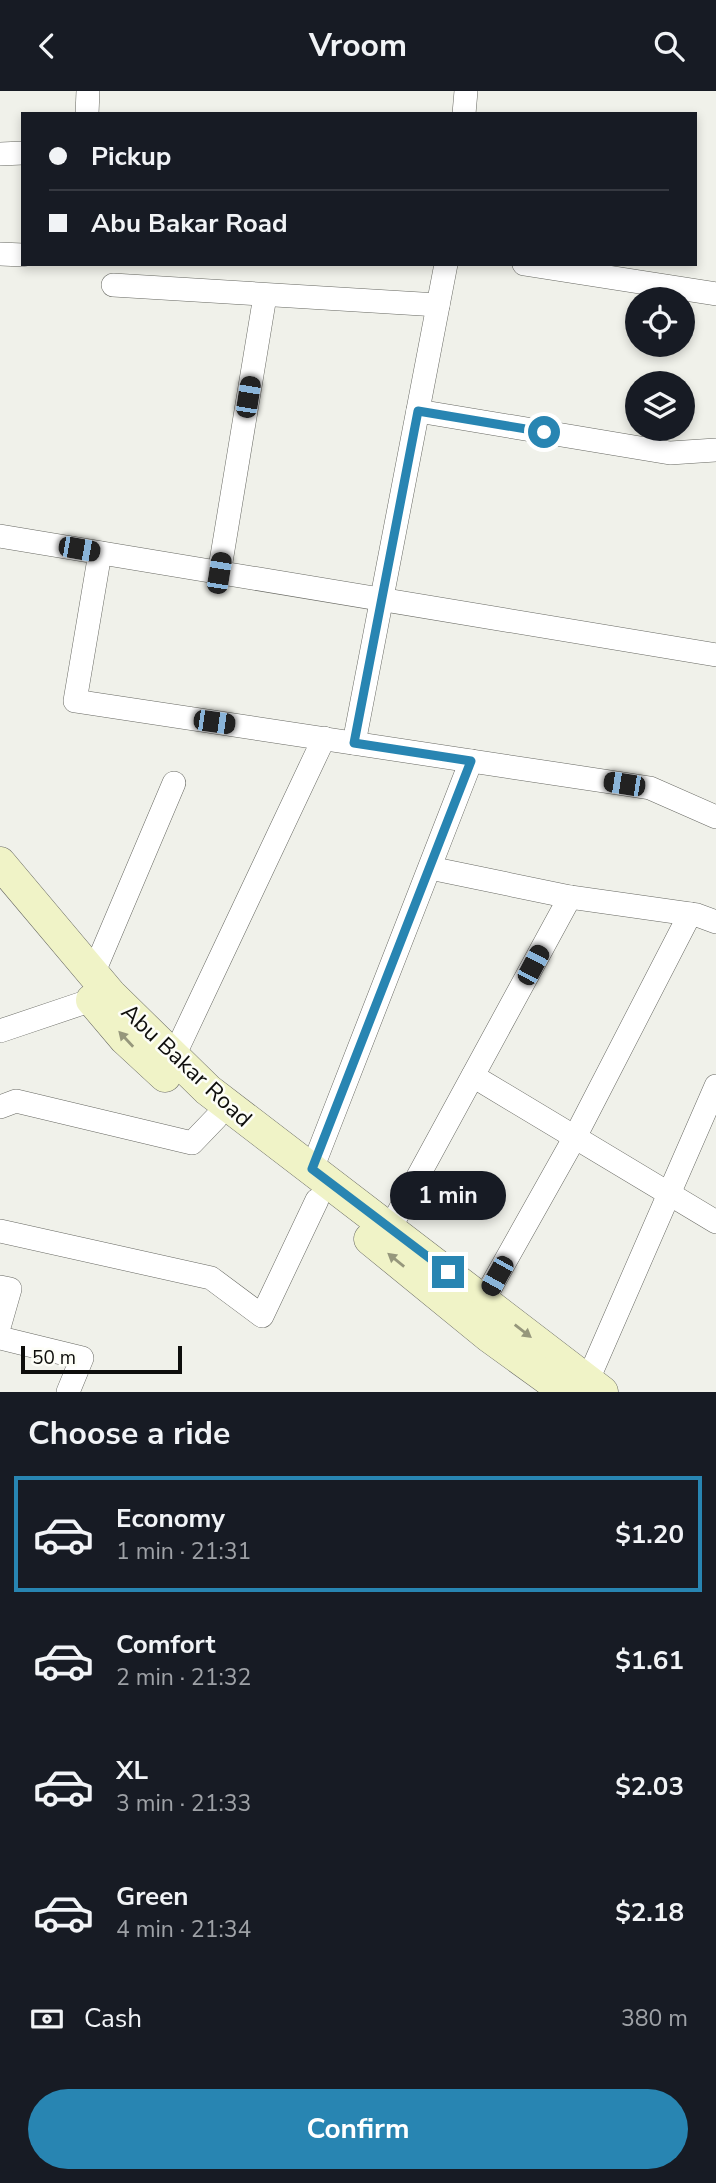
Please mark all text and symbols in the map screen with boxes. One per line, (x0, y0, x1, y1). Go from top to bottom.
text: Vroom (309, 24, 407, 67)
icon: back (28, 27, 66, 65)
icon: search (650, 27, 688, 65)
text: Pickup (91, 139, 171, 174)
text: Abu Bakar Road (91, 206, 288, 241)
map controls (625, 287, 695, 441)
button: locate (625, 287, 695, 357)
button: layers (625, 371, 695, 441)
car (235, 375, 262, 419)
route start (528, 416, 560, 448)
car (57, 535, 102, 563)
car (206, 551, 233, 595)
car (192, 709, 237, 735)
car (602, 770, 647, 798)
car (514, 942, 553, 988)
street label: Abu Bakar Road (115, 997, 259, 1134)
one-way arrow (118, 1031, 134, 1048)
callout: 1 min (390, 1171, 506, 1219)
text: 1 min (418, 1180, 478, 1211)
one-way arrow (388, 1253, 406, 1268)
car (478, 1253, 517, 1299)
route end (432, 1256, 464, 1288)
one-way arrow (514, 1323, 532, 1338)
scale bar (21, 1343, 182, 1375)
text: 50 m (32, 1345, 76, 1371)
text: Choose a ride (28, 1412, 230, 1455)
text: Economy (116, 1501, 225, 1536)
icon: car (32, 1503, 95, 1566)
text: $1.20 (615, 1517, 684, 1552)
text: 1 min · 21:31 (116, 1536, 251, 1567)
text: Comfort (116, 1627, 216, 1662)
icon: car (32, 1629, 95, 1692)
text: $1.61 (615, 1643, 684, 1678)
text: 2 min · 21:32 (116, 1662, 251, 1693)
text: XL (116, 1753, 148, 1788)
icon: car (32, 1755, 95, 1818)
text: $2.03 (615, 1769, 684, 1804)
text: 3 min · 21:33 (116, 1788, 251, 1819)
text: Green (116, 1879, 189, 1914)
icon: car (32, 1881, 95, 1944)
text: $2.18 (615, 1895, 684, 1930)
text: 4 min · 21:34 (116, 1914, 251, 1945)
icon: cash (28, 2000, 66, 2038)
text: Cash (84, 2001, 142, 2036)
text: 380 m (621, 2003, 688, 2034)
button: Confirm (28, 2089, 688, 2169)

